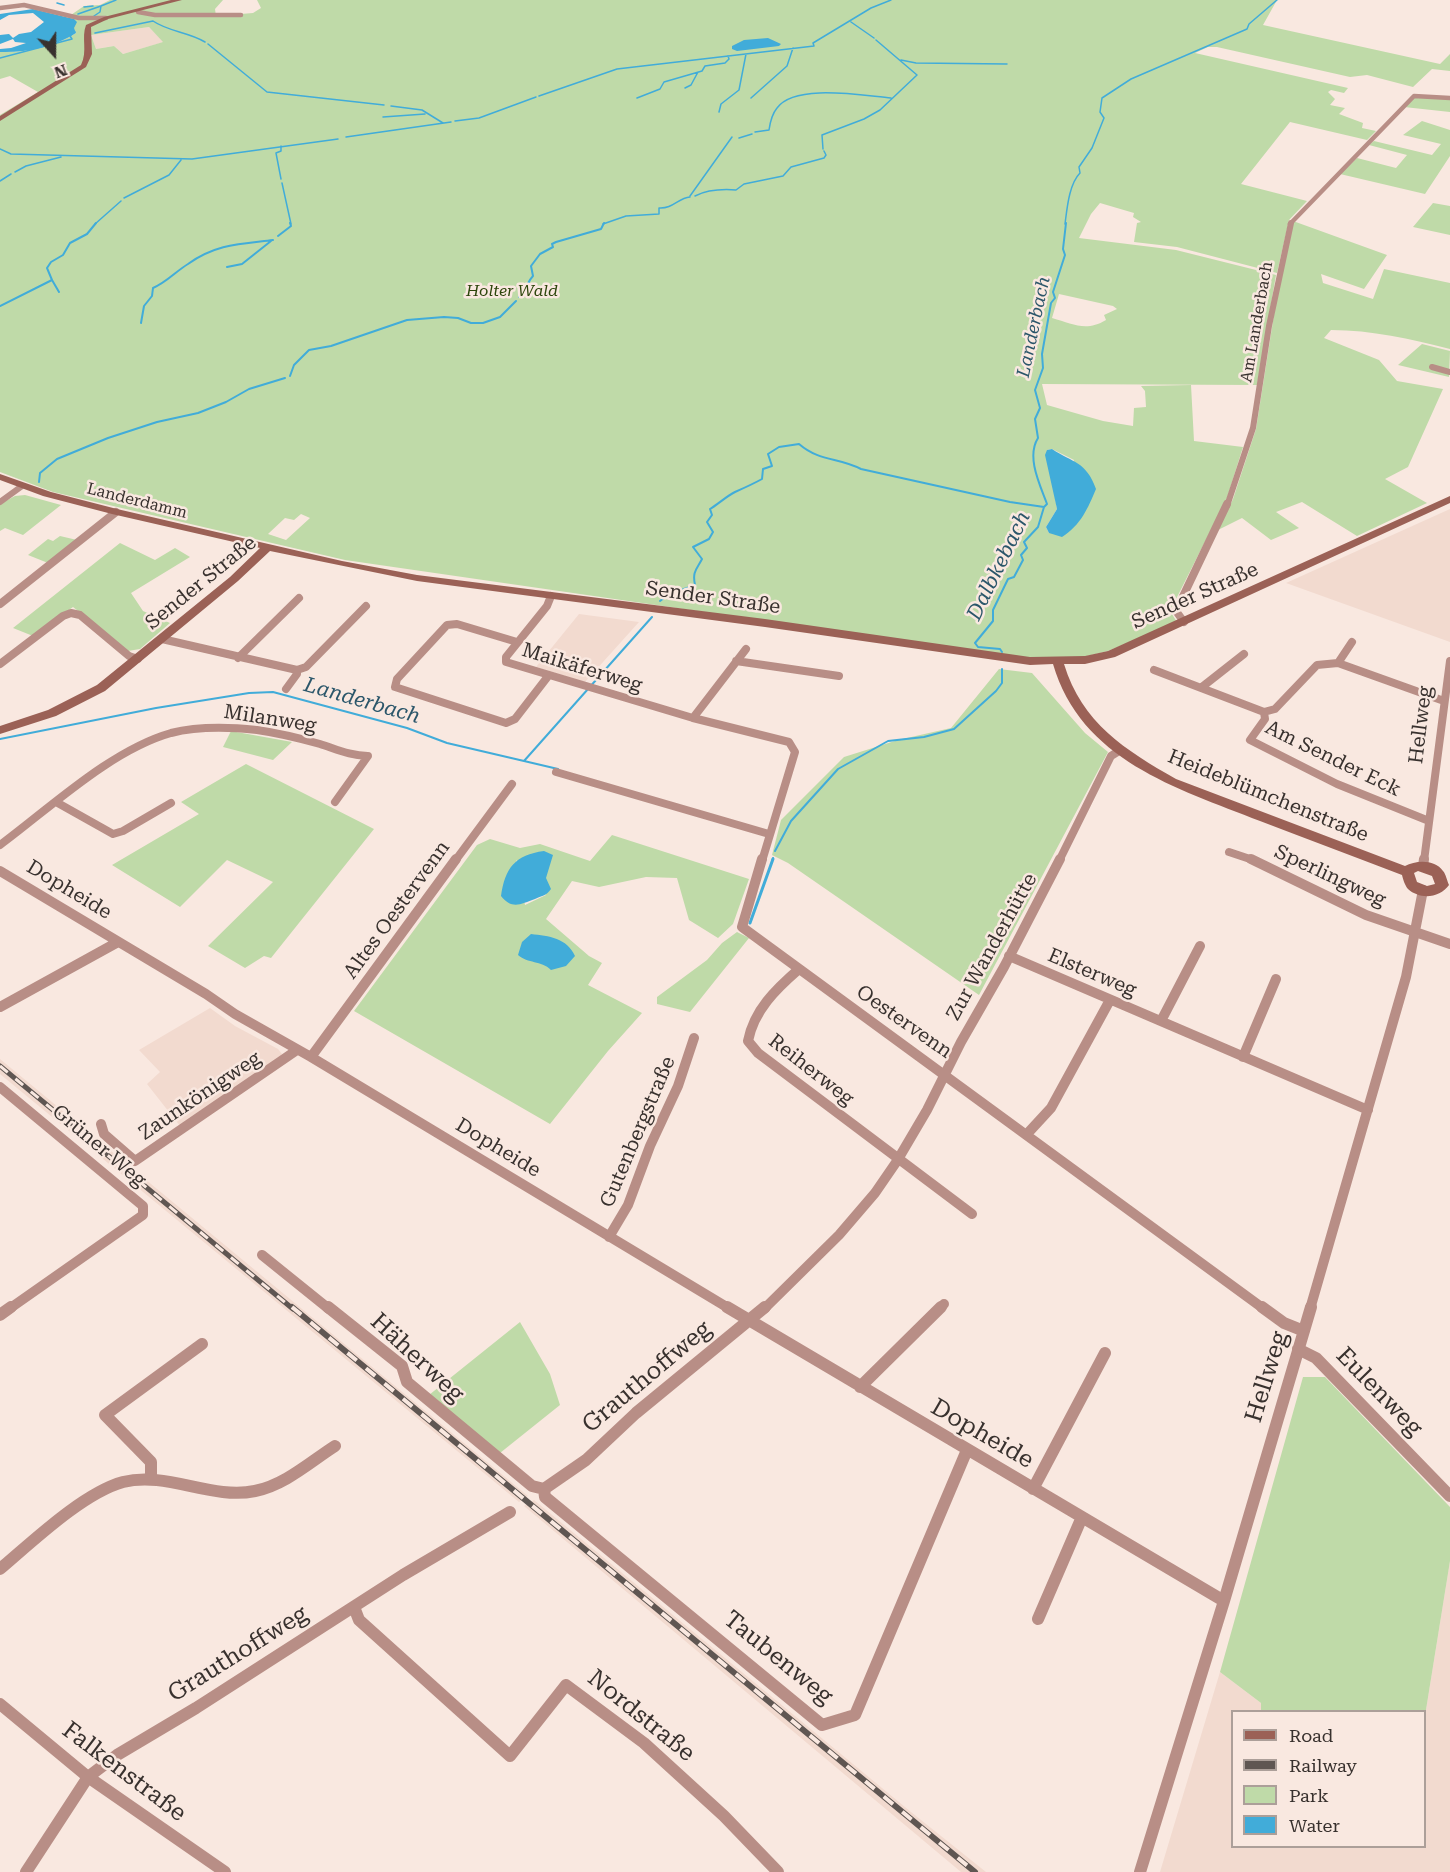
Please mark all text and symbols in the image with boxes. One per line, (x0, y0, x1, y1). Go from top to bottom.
north arrow (24, 24, 84, 84)
text: N (51, 60, 70, 82)
street label: Am Landerbach (1237, 260, 1277, 384)
water label: Landerbach (1013, 275, 1055, 379)
park label: Holter Wald (466, 281, 558, 301)
street label: Landerdamm (85, 479, 189, 523)
water label: Dalbkebach (962, 507, 1036, 625)
street label: Sender Straße (141, 531, 261, 635)
street label: Sender Straße (1128, 557, 1262, 635)
street label: Sender Straße (644, 577, 782, 619)
street label: Maikäferweg (519, 638, 645, 698)
water label: Landerbach (301, 672, 423, 730)
street label: Hellweg (1404, 685, 1438, 765)
street label: Milanweg (222, 700, 318, 738)
street label: Am Sender Eck (1261, 716, 1405, 802)
street label: Heideblümchenstraße (1164, 745, 1372, 847)
street label: Altes Oestervenn (339, 836, 455, 984)
street label: Sperlingweg (1270, 840, 1390, 912)
street label: Dopheide (22, 855, 116, 925)
street label: Zur Wanderhütte (942, 869, 1042, 1025)
street label: Elsterweg (1044, 944, 1140, 1002)
street label: Oestervenn (852, 980, 956, 1064)
street label: Reiherweg (763, 1029, 859, 1111)
street label: Zaunkönigweg (134, 1046, 266, 1146)
street label: Gutenbergstraße (595, 1053, 681, 1211)
street label: Grüner Weg (47, 1100, 151, 1192)
street label: Dopheide (451, 1113, 545, 1183)
street label: Häherweg (364, 1307, 470, 1409)
street label: Grauthoffweg (577, 1315, 717, 1439)
street label: Hellweg (1240, 1328, 1294, 1426)
street label: Eulenweg (1330, 1342, 1428, 1442)
street label: Dopheide (925, 1393, 1039, 1475)
street label: Grauthoffweg (163, 1600, 313, 1708)
street label: Taubenweg (718, 1605, 838, 1711)
street label: Nordstraße (581, 1664, 701, 1768)
legend (1231, 1710, 1426, 1848)
street label: Falkenstraße (56, 1716, 192, 1828)
text: Road (1289, 1725, 1333, 1746)
text: Railway (1289, 1755, 1357, 1776)
text: Park (1289, 1785, 1329, 1806)
text: Water (1289, 1815, 1340, 1836)

